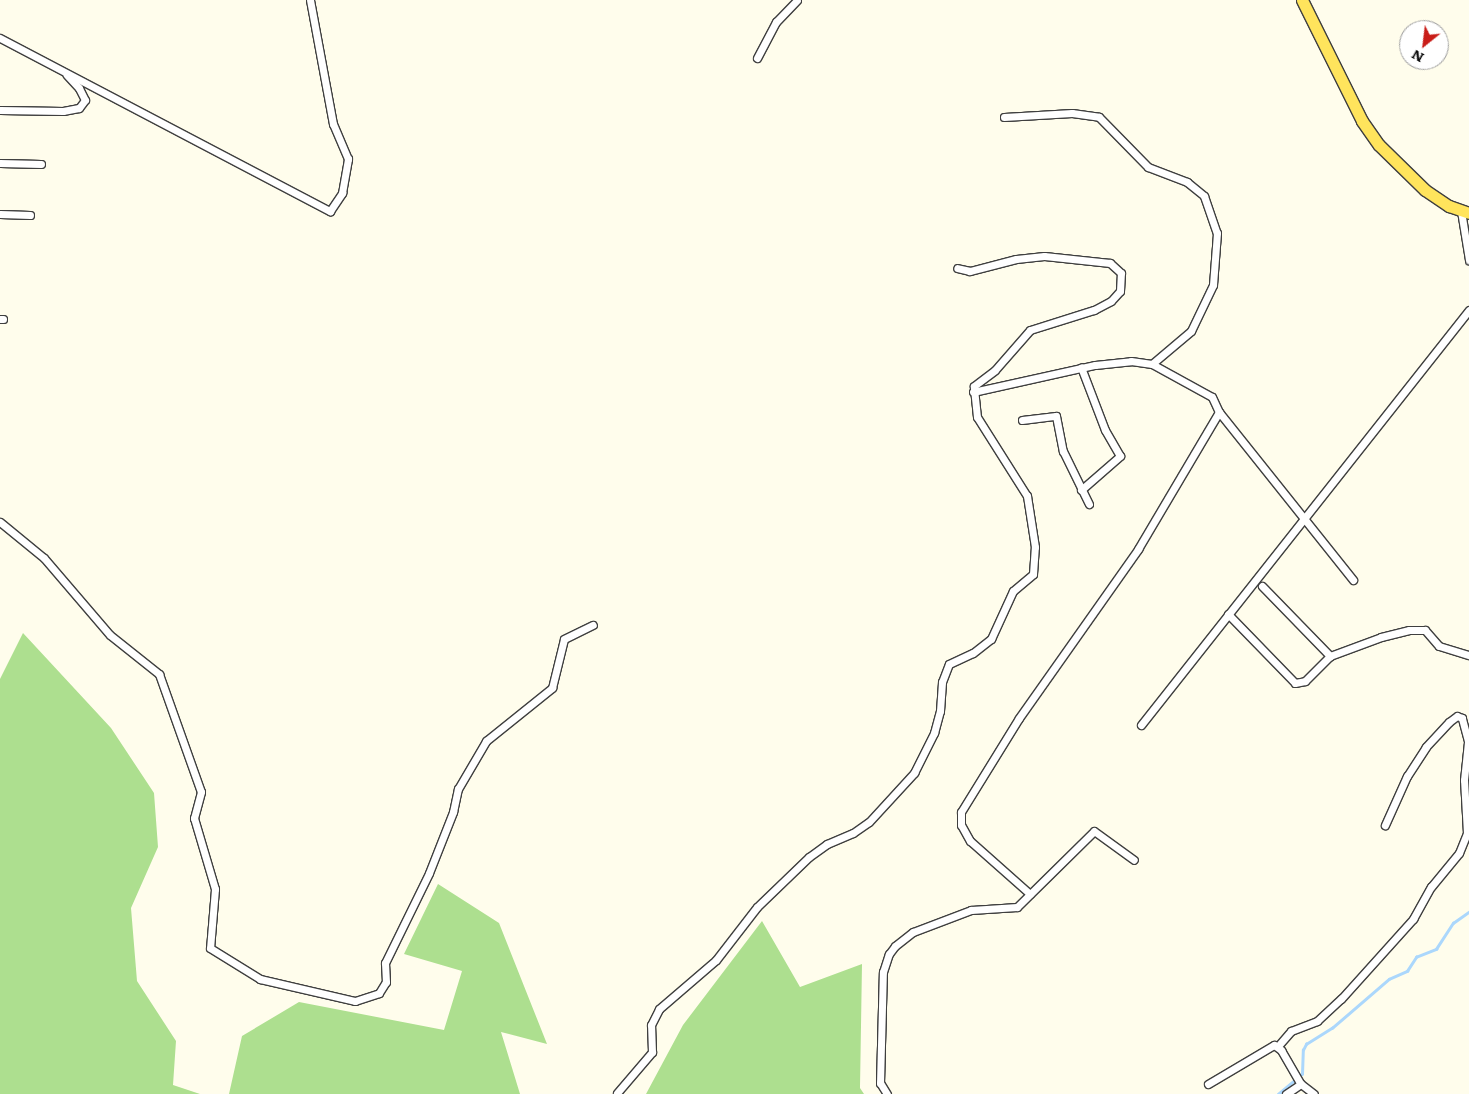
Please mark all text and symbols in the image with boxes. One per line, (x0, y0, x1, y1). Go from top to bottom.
north arrow (1399, 20, 1449, 70)
text: N (1407, 46, 1427, 69)

